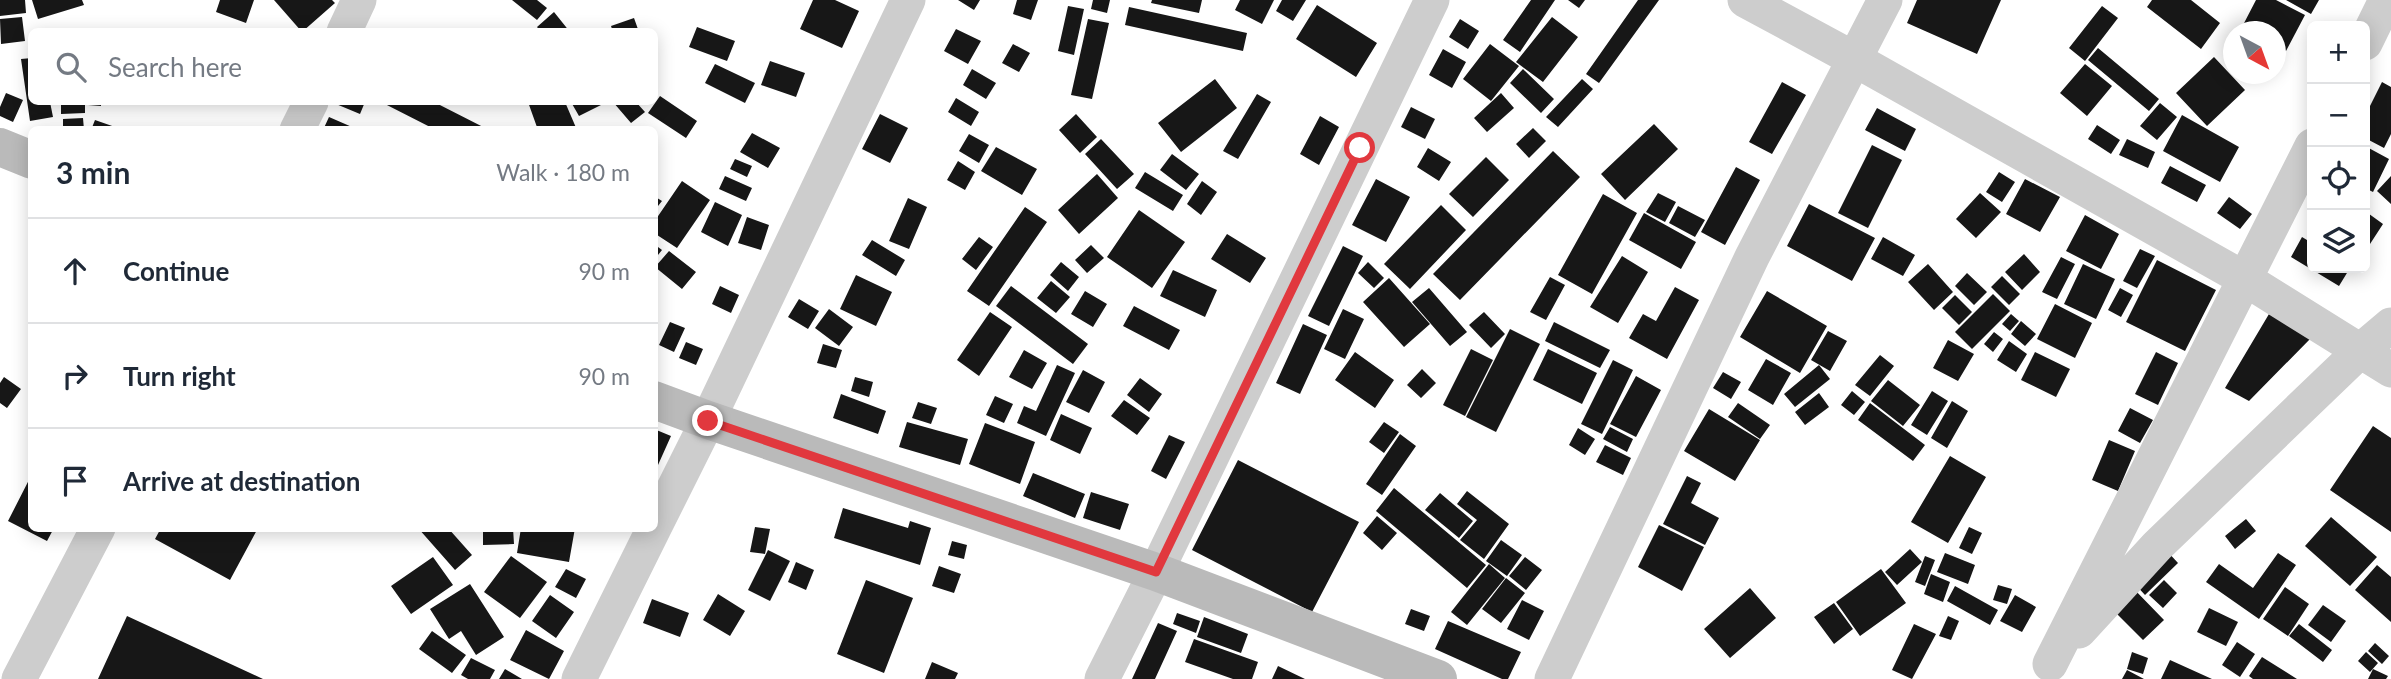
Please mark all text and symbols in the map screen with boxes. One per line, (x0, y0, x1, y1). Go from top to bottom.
north arrow (2223, 21, 2286, 84)
map controls (2307, 21, 2370, 273)
button: + (2307, 21, 2370, 84)
search box (28, 28, 658, 105)
icon: search (52, 48, 90, 86)
text: Search here (108, 51, 242, 83)
button: − (2307, 84, 2370, 147)
route start (1344, 132, 1375, 163)
button: locate (2307, 147, 2370, 210)
text: 3 min (56, 154, 130, 190)
text: Walk · 180 m (496, 158, 630, 186)
button: layers (2307, 210, 2370, 273)
icon: ahead (56, 252, 94, 290)
text: Continue (123, 255, 229, 287)
text: 90 m (579, 257, 630, 285)
icon: right (56, 357, 94, 395)
text: Turn right (123, 360, 236, 392)
text: 90 m (579, 362, 630, 390)
route end (692, 405, 723, 436)
icon: arrive (56, 462, 94, 500)
text: Arrive at destination (123, 465, 360, 497)

